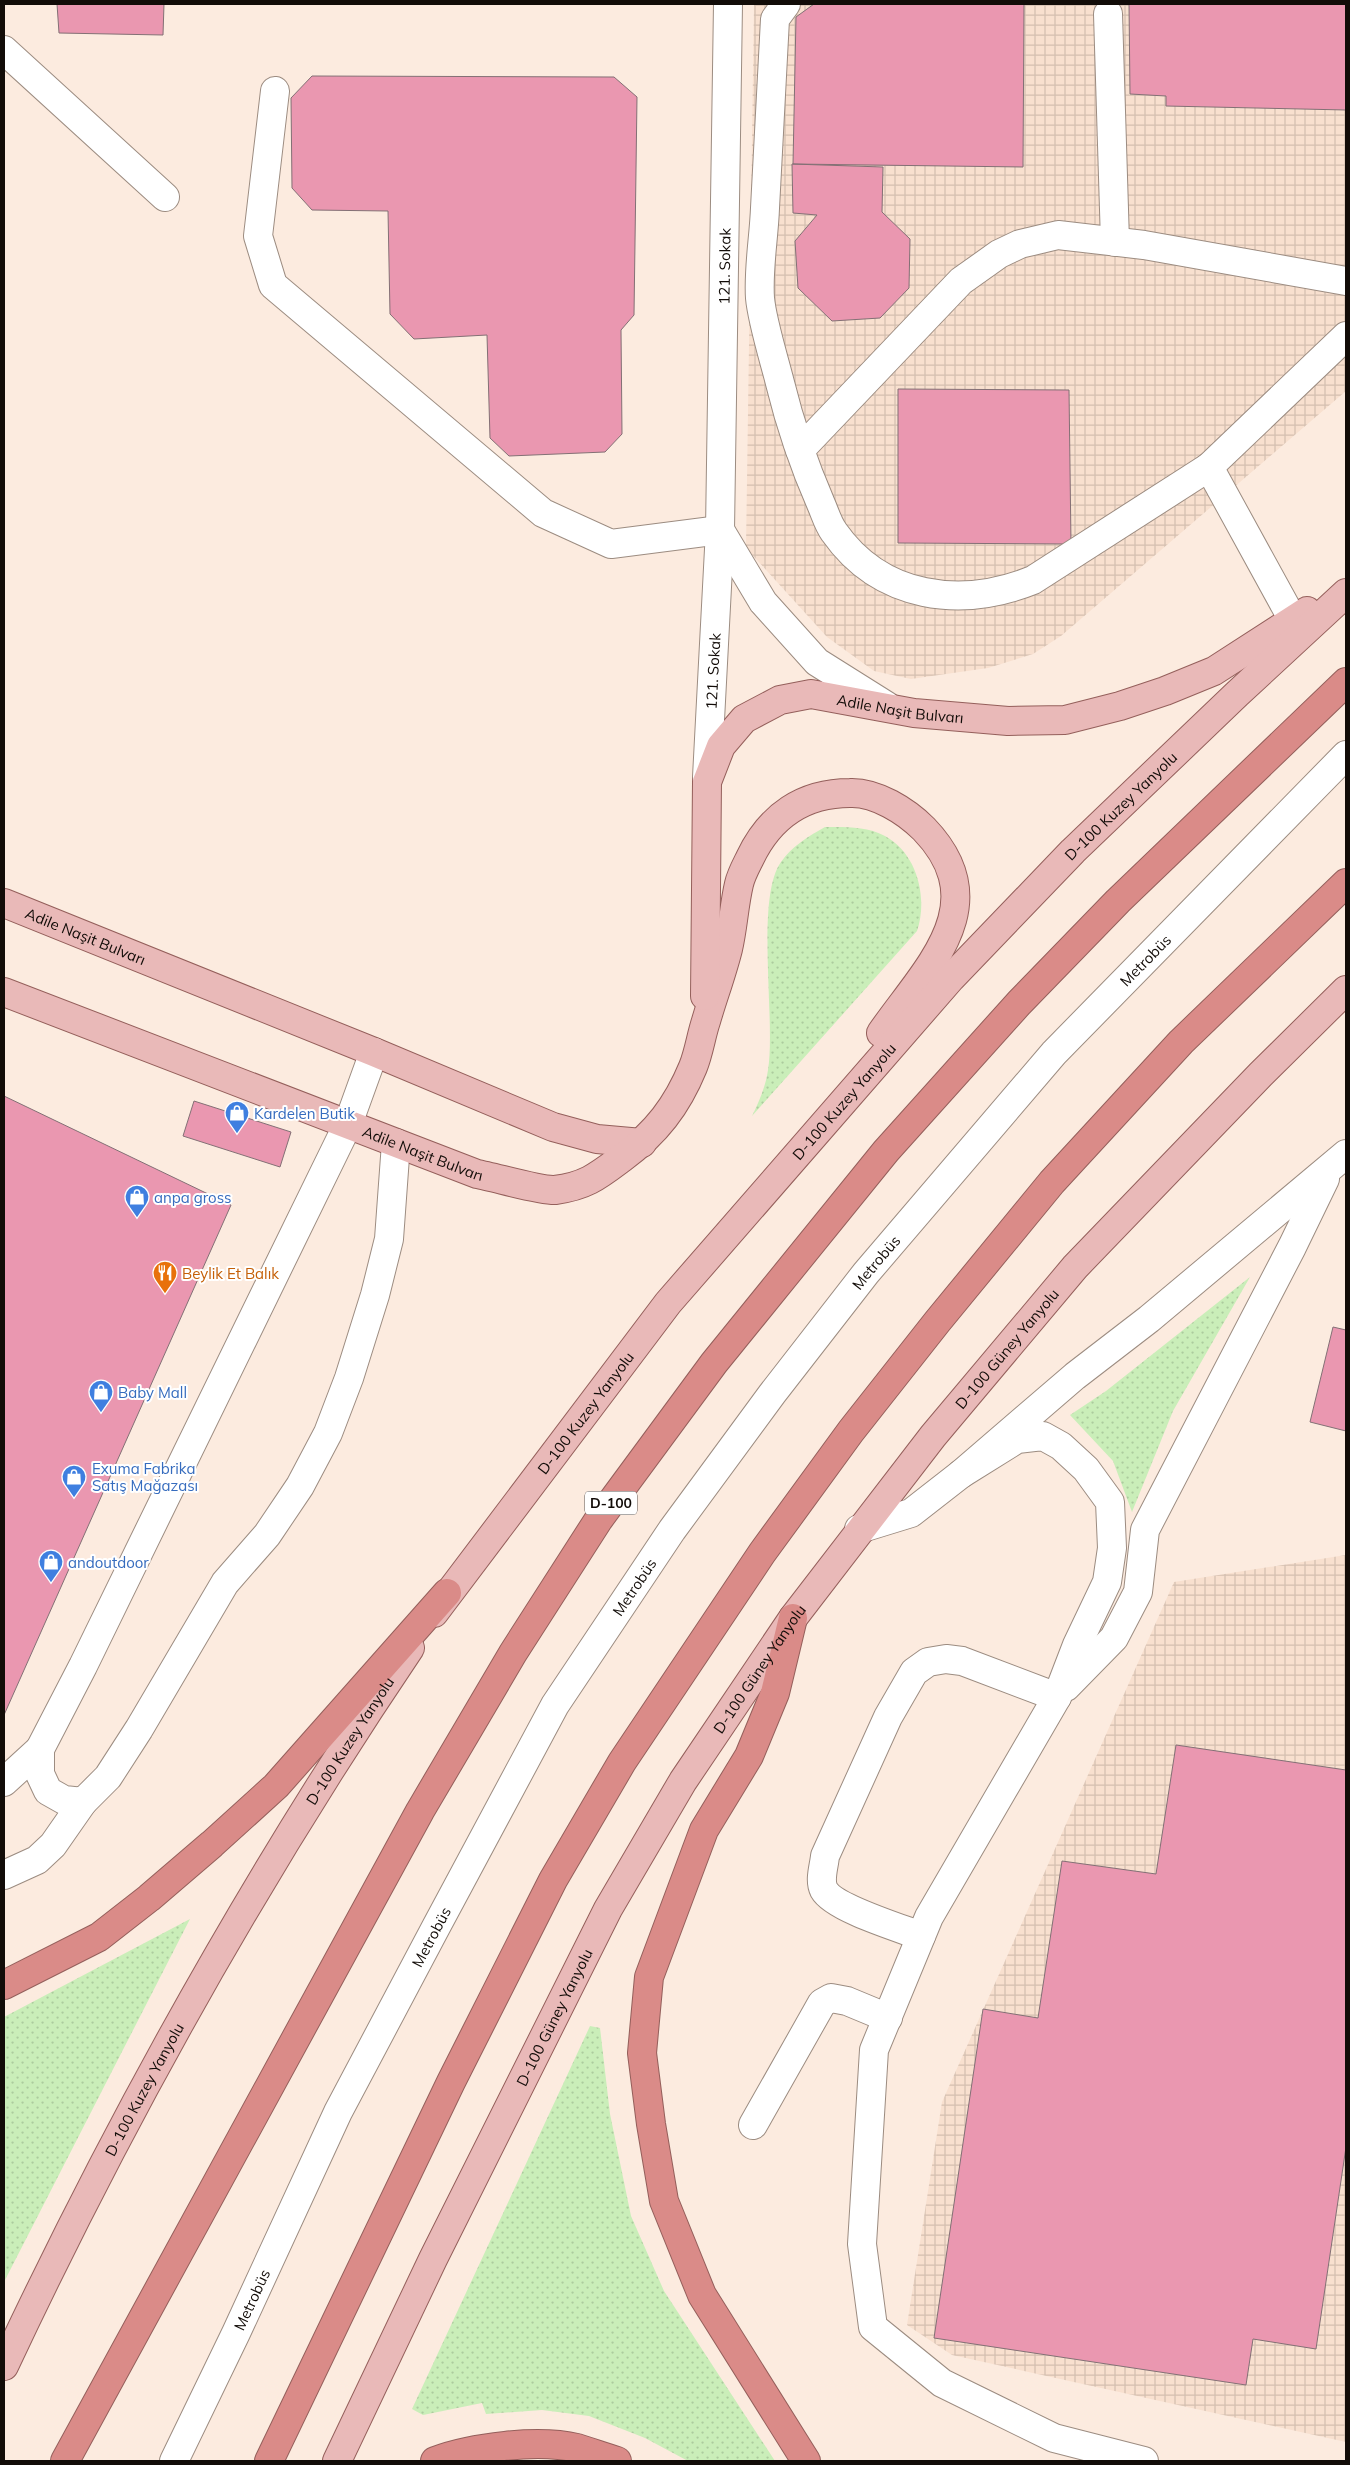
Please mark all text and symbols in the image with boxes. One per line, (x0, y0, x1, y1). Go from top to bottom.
street label: 121. Sokak (714, 228, 734, 305)
street label: 121. Sokak (701, 632, 724, 710)
street label: Adile Naşit Bulvarı (835, 689, 964, 727)
street label: D-100 Kuzey Yanyolu (1060, 747, 1181, 864)
street label: Adile Naşit Bulvarı (23, 903, 149, 969)
street label: Metrobüs (1115, 930, 1175, 990)
street label: D-100 Kuzey Yanyolu (788, 1039, 900, 1163)
shop icon: Kardelen Butik (224, 1100, 250, 1134)
place label: Kardelen Butik (254, 1104, 355, 1123)
street label: Adile Naşit Bulvarı (360, 1121, 485, 1184)
shop icon: anpa gross (124, 1184, 150, 1218)
place label: anpa gross (154, 1188, 232, 1207)
street label: Metrobüs (847, 1231, 904, 1293)
restaurant icon: Beylik Et Balık (152, 1260, 178, 1294)
place label: Beylik Et Balık (182, 1264, 279, 1283)
street label: D-100 Güney Yanyolu (951, 1284, 1063, 1412)
street label: D-100 Kuzey Yanyolu (533, 1348, 638, 1478)
shop icon: Baby Mall (88, 1379, 114, 1413)
place label: Baby Mall (118, 1383, 187, 1402)
place label: Exuma Fabrika Satış Mağazası (92, 1459, 198, 1495)
shop icon: Exuma Fabrika Satış Mağazası (61, 1464, 87, 1498)
road number: D-100 (585, 1492, 637, 1515)
shop icon: andoutdoor (38, 1549, 64, 1583)
place label: andoutdoor (68, 1553, 149, 1572)
street label: Metrobüs (608, 1554, 660, 1619)
street label: D-100 Güney Yanyolu (709, 1601, 810, 1737)
street label: D-100 Kuzey Yanyolu (301, 1673, 398, 1808)
street label: Metrobüs (407, 1903, 455, 1970)
street label: D-100 Güney Yanyolu (512, 1945, 596, 2089)
street label: D-100 Kuzey Yanyolu (100, 2019, 187, 2159)
street label: Metrobüs (229, 2266, 274, 2333)

